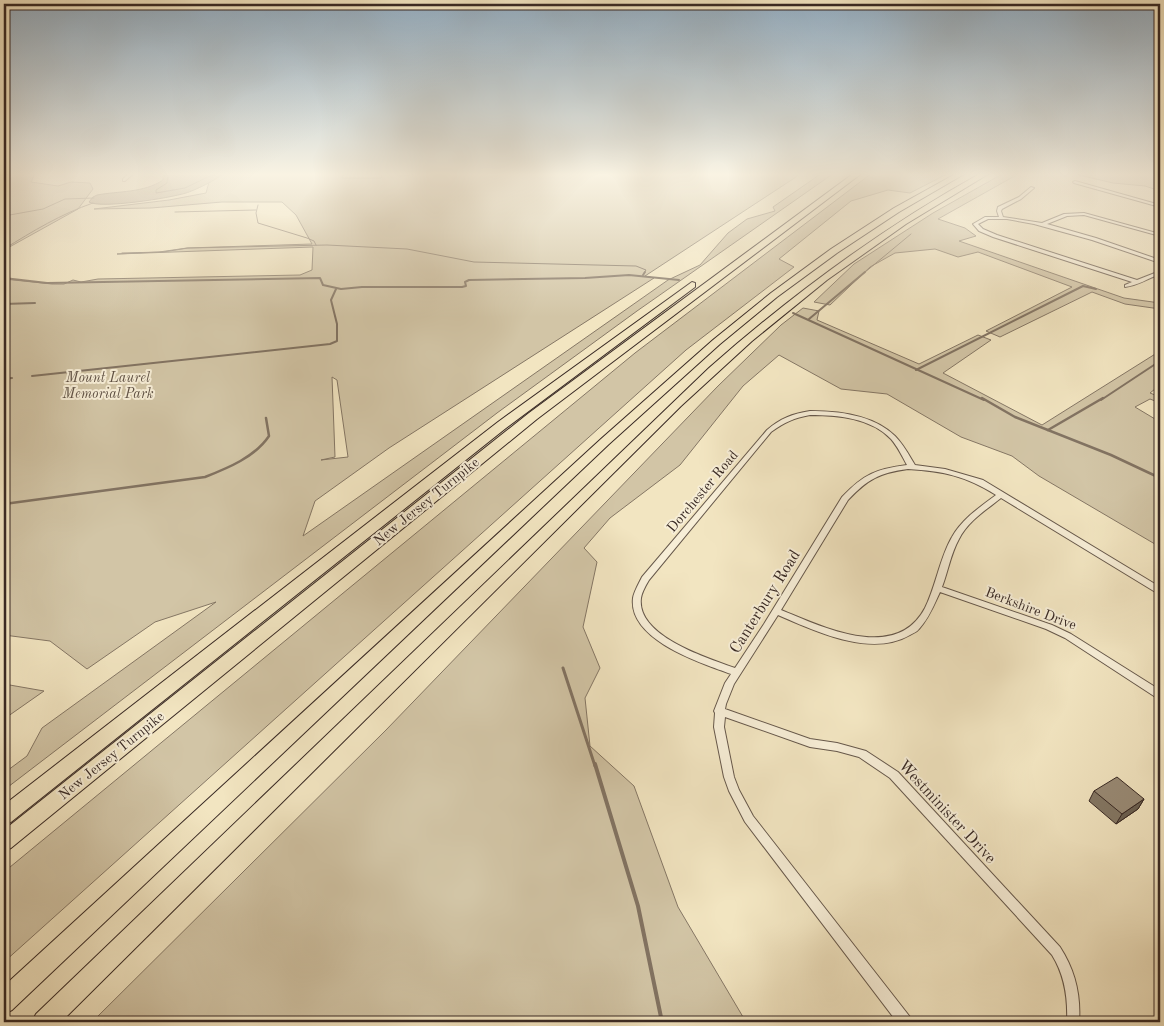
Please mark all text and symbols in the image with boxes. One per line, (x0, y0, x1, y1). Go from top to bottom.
park label: Mount Laurel Memorial Park (61, 371, 154, 401)
street label: Dorchester Road (665, 448, 741, 535)
street label: New Jersey Turnpike (371, 455, 482, 548)
street label: Canterbury Road (727, 547, 804, 657)
street label: Berkshire Drive (983, 585, 1078, 633)
street label: New Jersey Turnpike (56, 709, 167, 802)
street label: Westminister Drive (895, 758, 998, 867)

